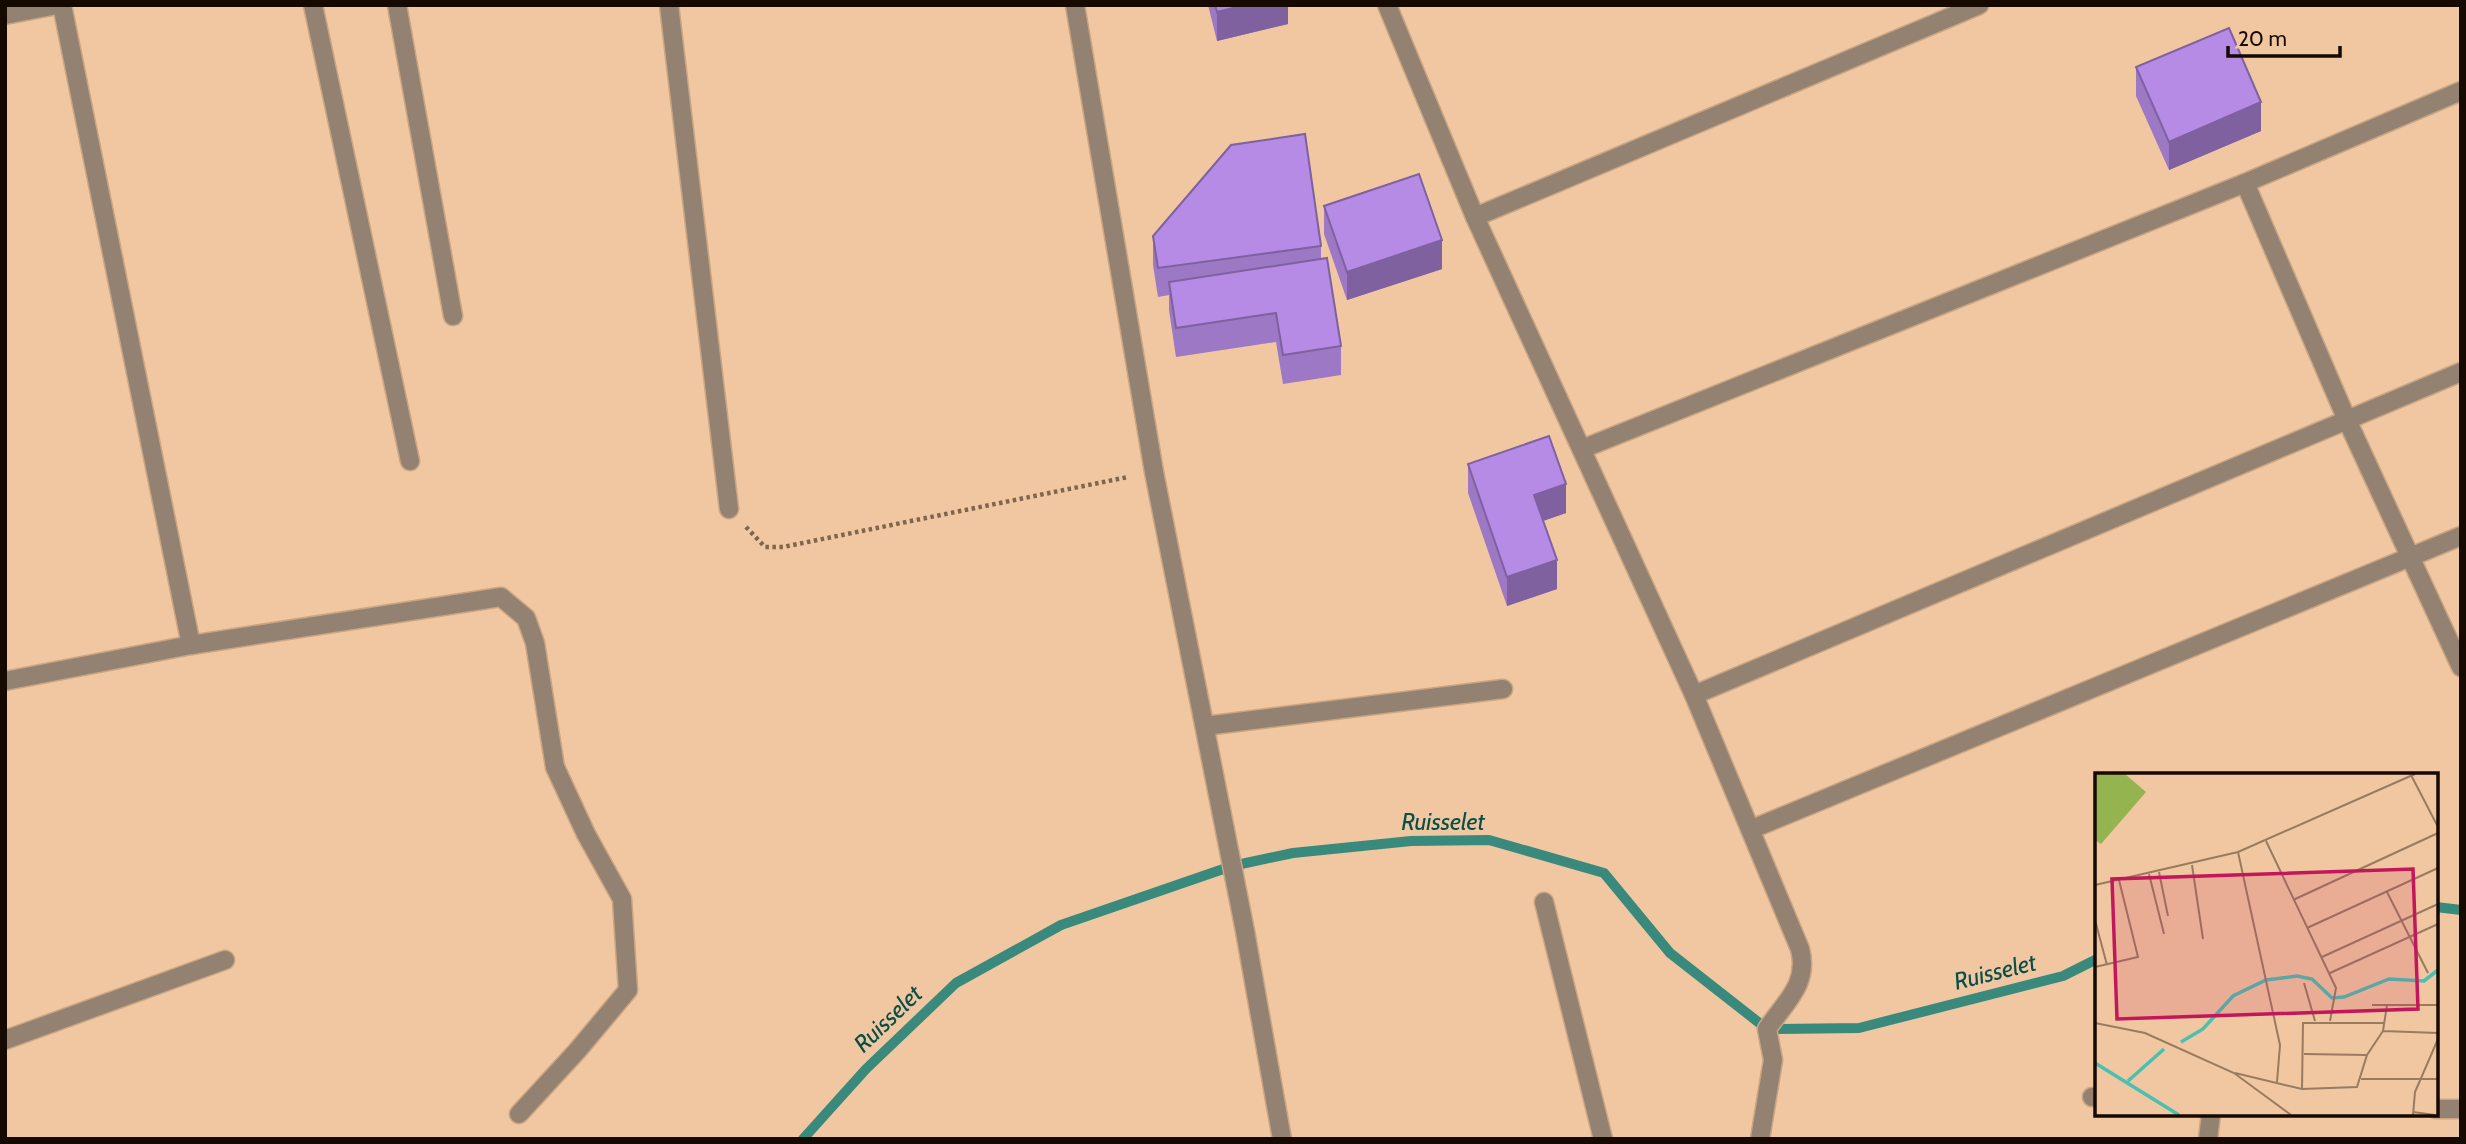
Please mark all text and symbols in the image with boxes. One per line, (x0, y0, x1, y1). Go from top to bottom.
scale bar (2228, 14, 2340, 58)
text: 20 m (2238, 26, 2287, 51)
inset map (2095, 773, 2438, 1116)
water label: Ruisselet (1401, 807, 1486, 836)
water label: Ruisselet (1951, 947, 2040, 996)
water label: Ruisselet (847, 979, 928, 1058)

